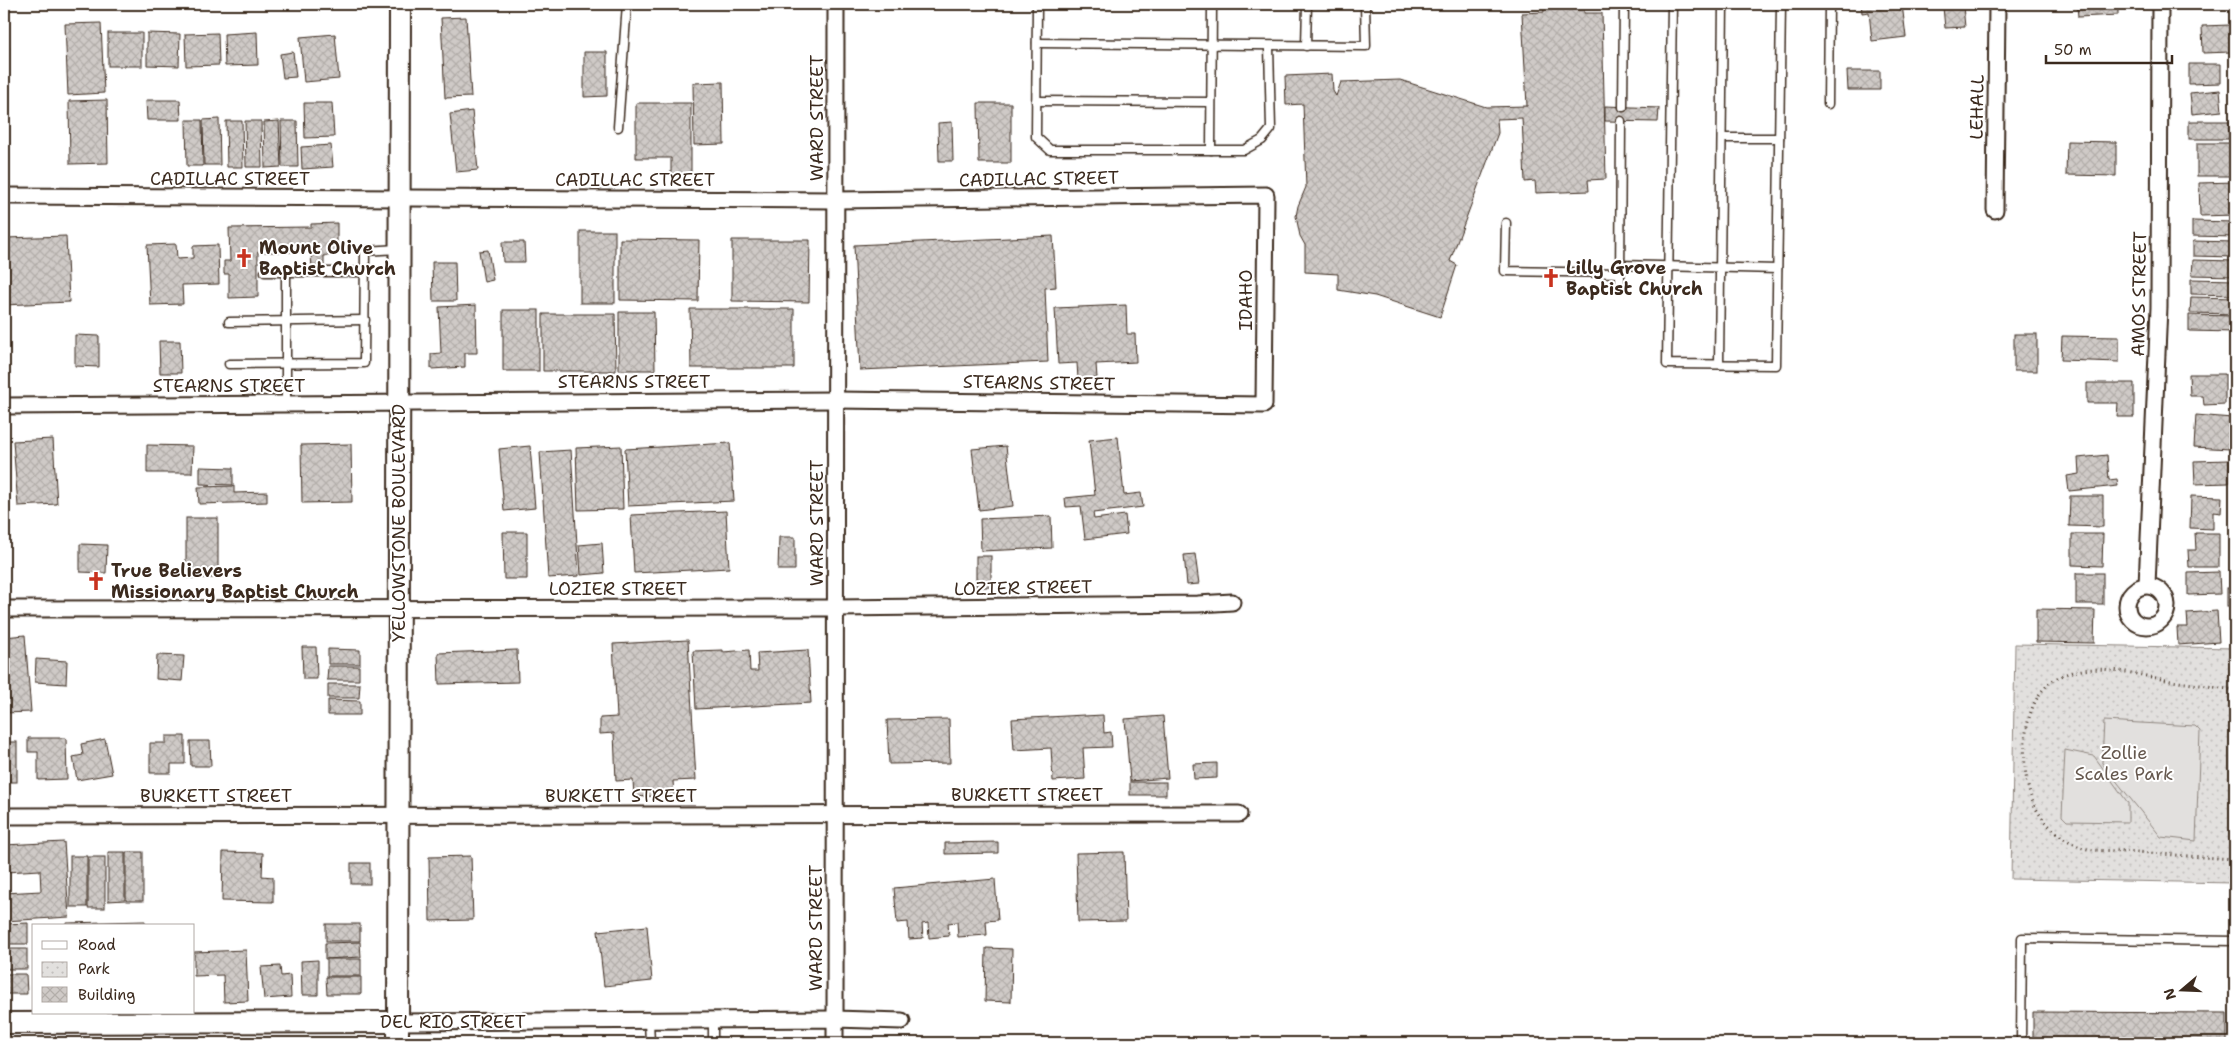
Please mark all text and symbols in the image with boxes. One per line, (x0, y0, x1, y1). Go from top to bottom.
scale bar (2046, 32, 2173, 64)
text: 50 m (2054, 40, 2092, 60)
street label: WARD STREET (805, 55, 829, 181)
street label: LEHALL (1964, 74, 1990, 140)
street label: CADILLAC STREET (959, 166, 1119, 192)
street label: CADILLAC STREET (150, 167, 310, 191)
street label: CADILLAC STREET (555, 168, 715, 192)
street label: AMOS STREET (2126, 231, 2152, 357)
place label: Mount Olive Baptist Church (259, 236, 396, 281)
church icon: Mount Olive Baptist Church (233, 247, 255, 269)
place label: Lilly Grove Baptist Church (1566, 256, 1703, 301)
church icon: Lilly Grove Baptist Church (1540, 267, 1562, 289)
street label: IDAHO (1234, 270, 1258, 330)
street label: STEARNS STREET (558, 370, 710, 394)
street label: STEARNS STREET (963, 370, 1115, 396)
street label: STEARNS STREET (153, 374, 305, 398)
street label: YELLOWSTONE BOULEVARD (387, 404, 411, 642)
street label: WARD STREET (805, 460, 829, 586)
place label: True Believers Missionary Baptist Church (111, 559, 359, 604)
church icon: True Believers Missionary Baptist Church (85, 570, 107, 592)
street label: LOZIER STREET (954, 575, 1092, 601)
street label: LOZIER STREET (549, 577, 687, 601)
park label: Zollie Scales Park (2075, 741, 2173, 786)
street label: BURKETT STREET (951, 783, 1103, 807)
street label: BURKETT STREET (140, 784, 292, 808)
street label: BURKETT STREET (545, 784, 697, 808)
street label: WARD STREET (804, 865, 828, 991)
legend (32, 924, 195, 1014)
text: Road (78, 935, 116, 955)
text: Park (78, 959, 110, 979)
north arrow (2156, 964, 2206, 1014)
text: Building (78, 985, 135, 1005)
text: N (2159, 986, 2180, 1002)
street label: DEL RIO STREET (380, 1010, 526, 1034)

